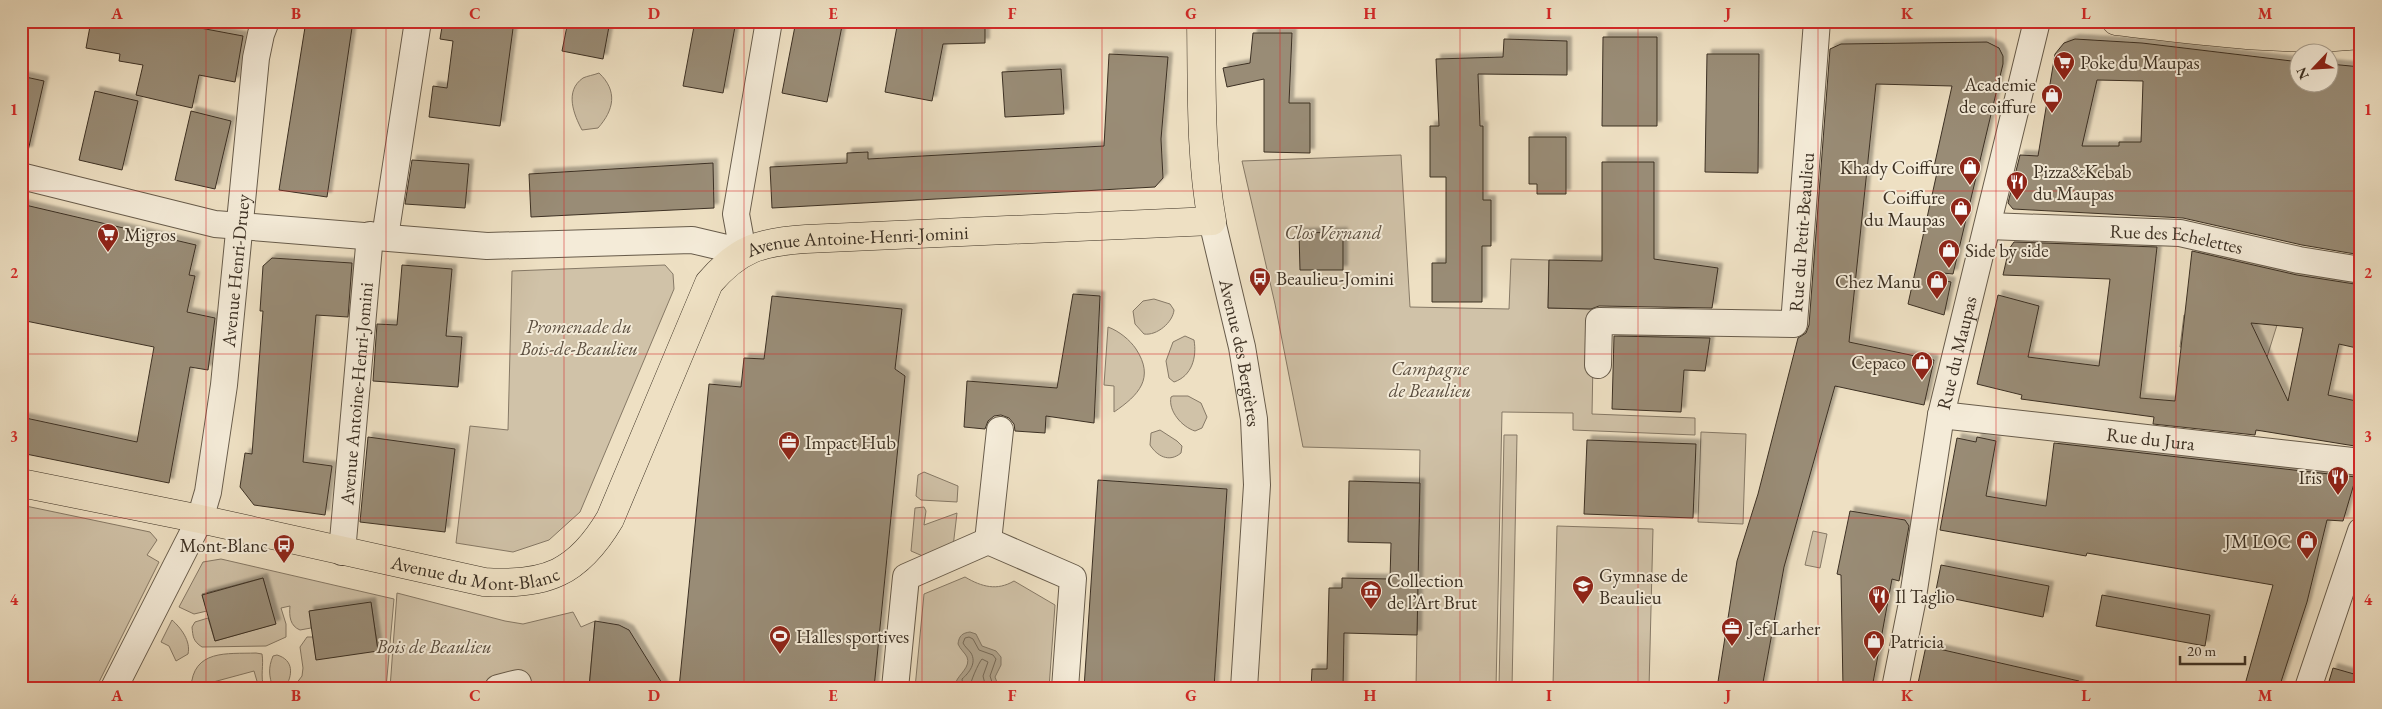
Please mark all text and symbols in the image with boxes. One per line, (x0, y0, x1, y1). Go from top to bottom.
text: A (110, 3, 123, 24)
text: B (291, 3, 301, 24)
text: C (469, 3, 481, 24)
text: D (648, 3, 660, 24)
text: E (828, 3, 838, 24)
text: F (1008, 3, 1017, 24)
text: G (1185, 3, 1197, 24)
text: H (1364, 3, 1377, 24)
text: I (1546, 3, 1552, 24)
text: J (1723, 3, 1731, 24)
text: K (1901, 3, 1914, 24)
text: L (2081, 3, 2091, 24)
text: M (2258, 3, 2273, 24)
north arrow (2290, 42, 2340, 92)
supermarket icon: Poke du Maupas (2052, 50, 2076, 81)
place label: Poke du Maupas (2080, 50, 2200, 75)
text: N (2291, 64, 2313, 82)
place label: Academie de coiffure (1959, 72, 2036, 119)
shop icon: Academie de coiffure (2040, 83, 2064, 114)
text: 1 (10, 99, 18, 120)
text: 1 (2364, 99, 2372, 120)
street label: Rue du Petit-Beaulieu (1782, 152, 1819, 313)
place label: Khady Coiffure (1840, 155, 1954, 180)
shop icon: Khady Coiffure (1958, 155, 1982, 186)
place label: Pizza&Kebab du Maupas (2033, 159, 2132, 206)
restaurant icon: Pizza&Kebab du Maupas (2005, 170, 2029, 201)
place label: Coiffure du Maupas (1864, 185, 1945, 232)
street label: Avenue Henri-Druey (215, 192, 255, 349)
shop icon: Coiffure du Maupas (1949, 196, 1973, 227)
street label: Rue des Echelettes (2109, 218, 2245, 259)
street label: Avenue Antoine-Henri-Jomini (741, 219, 970, 263)
park label: Clos Vernand (1284, 220, 1382, 245)
supermarket icon: Migros (96, 222, 120, 253)
place label: Migros (124, 222, 176, 247)
shop icon: Side by side (1937, 238, 1961, 269)
place label: Side by side (1965, 238, 2049, 263)
text: 2 (10, 262, 19, 283)
text: 2 (2364, 262, 2373, 283)
bus stop icon: Beaulieu-Jomini (1248, 266, 1272, 297)
place label: Beaulieu-Jomini (1276, 266, 1394, 291)
place label: Chez Manu (1835, 269, 1921, 294)
shop icon: Chez Manu (1925, 269, 1949, 300)
street label: Avenue des Bergières (1213, 275, 1267, 427)
street label: Avenue Antoine-Henri-Jomini (334, 281, 378, 507)
street label: Rue du Maupas (1930, 293, 1982, 412)
park label: Promenade du Bois-de-Beaulieu (519, 314, 638, 361)
place label: Cepaco (1851, 350, 1906, 375)
shop icon: Cepaco (1910, 350, 1934, 381)
park label: Campagne de Beaulieu (1389, 356, 1471, 403)
street label: Rue du Jura (2105, 421, 2197, 456)
text: 3 (10, 426, 18, 447)
text: 3 (2364, 426, 2372, 447)
office icon: Impact Hub (777, 430, 801, 461)
place label: Impact Hub (805, 430, 896, 455)
place label: Iris (2298, 465, 2322, 490)
restaurant icon: Iris (2326, 465, 2350, 496)
place label: JM LOC (2223, 529, 2291, 554)
shop icon: JM LOC (2295, 529, 2319, 560)
place label: Mont-Blanc (180, 533, 268, 558)
bus stop icon: Mont-Blanc (272, 533, 296, 564)
street label: Avenue du Mont-Blanc (388, 549, 564, 595)
place label: Gymnase de Beaulieu (1599, 563, 1688, 610)
place label: Collection de l’Art Brut (1387, 568, 1477, 615)
school or university icon: Gymnase de Beaulieu (1571, 574, 1595, 605)
museum icon: Collection de l’Art Brut (1359, 579, 1383, 610)
restaurant icon: Il Taglio (1867, 584, 1891, 615)
place label: Il Taglio (1895, 584, 1955, 609)
text: 4 (10, 589, 19, 610)
text: 4 (2364, 589, 2373, 610)
office icon: Jef Larher (1720, 616, 1744, 647)
place label: Jef Larher (1746, 616, 1821, 641)
sports icon: Halles sportives (768, 624, 792, 655)
place label: Halles sportives (796, 624, 909, 649)
shop icon: Patricia (1862, 629, 1886, 660)
place label: Patricia (1890, 629, 1944, 654)
park label: Bois de Beaulieu (375, 634, 492, 659)
scale bar (2180, 634, 2244, 666)
text: 20 m (2187, 641, 2216, 660)
text: A (110, 685, 123, 706)
text: B (291, 685, 301, 706)
text: C (469, 685, 481, 706)
text: D (648, 685, 660, 706)
text: E (828, 685, 838, 706)
text: F (1008, 685, 1017, 706)
text: G (1185, 685, 1197, 706)
text: H (1364, 685, 1377, 706)
text: I (1546, 685, 1552, 706)
text: J (1723, 685, 1731, 706)
text: K (1901, 685, 1914, 706)
text: L (2081, 685, 2091, 706)
text: M (2258, 685, 2273, 706)

